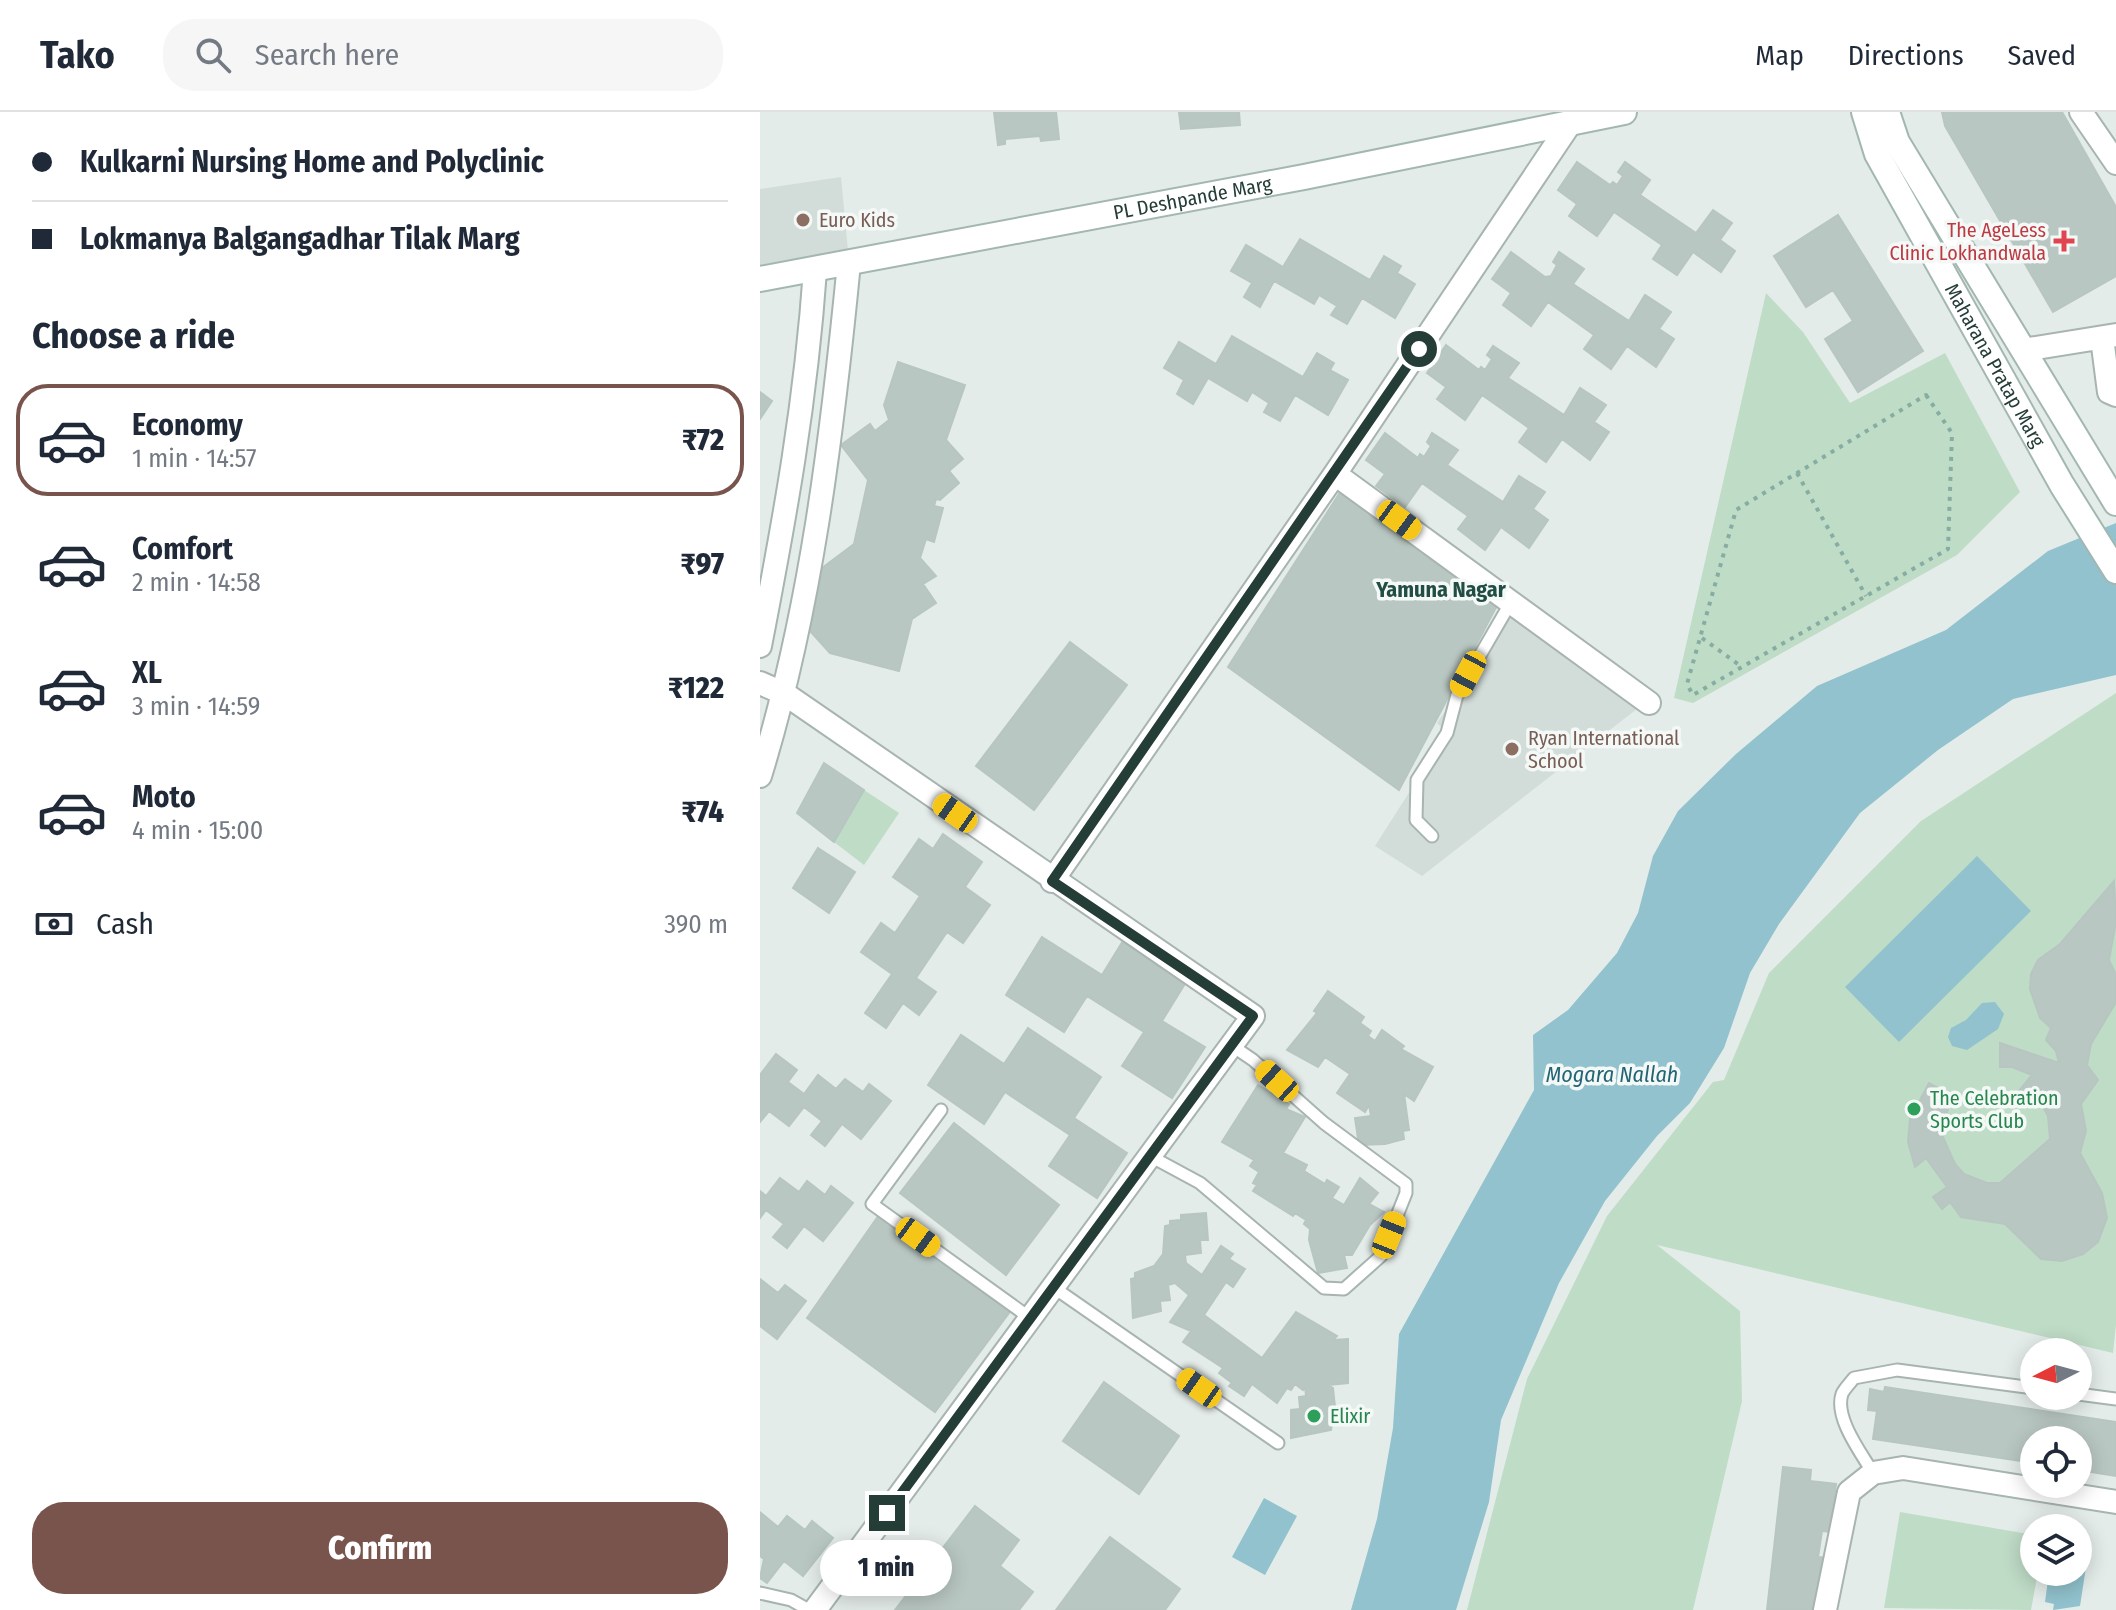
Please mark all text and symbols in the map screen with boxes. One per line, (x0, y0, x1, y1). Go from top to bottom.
search box (163, 19, 723, 91)
text: Tako (40, 32, 115, 78)
icon: search (191, 33, 235, 77)
text: Search here (255, 37, 399, 73)
text: Map (1755, 39, 1804, 72)
text: Directions (1848, 39, 1964, 72)
text: Saved (2008, 39, 2076, 72)
text: Kulkarni Nursing Home and Polyclinic (80, 144, 544, 180)
street label: PL Deshpande Marg (1111, 171, 1274, 225)
place label: Euro Kids (819, 208, 895, 232)
marker: Euro Kids (794, 211, 812, 229)
place label: The AgeLess Clinic Lokhandwala (1890, 218, 2046, 265)
text: Lokmanya Balgangadhar Tilak Marg (80, 221, 520, 257)
marker: The AgeLess Clinic Lokhandwala (2053, 230, 2075, 252)
street label: Maharana Pratap Marg (1940, 279, 2051, 452)
text: Choose a ride (32, 314, 235, 358)
route start (1401, 331, 1437, 367)
icon: car (36, 404, 108, 476)
text: Economy (132, 407, 243, 443)
text: ₹72 (682, 422, 724, 458)
text: 1 min · 14:57 (132, 443, 257, 474)
car (1373, 496, 1425, 544)
icon: car (36, 528, 108, 600)
text: Comfort (132, 531, 233, 567)
text: ₹97 (681, 546, 724, 582)
text: 2 min · 14:58 (132, 567, 261, 598)
district label: Yamuna Nagar (1375, 576, 1507, 603)
car (1446, 647, 1490, 701)
icon: car (36, 652, 108, 724)
text: XL (132, 655, 162, 691)
text: ₹122 (668, 670, 724, 706)
text: 3 min · 14:59 (132, 691, 260, 722)
place label: Ryan International School (1528, 726, 1679, 773)
marker: Ryan International School (1503, 740, 1521, 758)
icon: car (36, 776, 108, 848)
text: Moto (132, 779, 196, 815)
car (928, 789, 982, 837)
text: ₹74 (681, 794, 724, 830)
text: 4 min · 15:00 (132, 815, 263, 846)
icon: cash (32, 902, 76, 946)
text: Cash (96, 906, 154, 942)
text: 390 m (664, 909, 728, 940)
car (1251, 1056, 1303, 1106)
water label: Mogara Nallah (1546, 1061, 1678, 1088)
place label: The Celebration Sports Club (1930, 1086, 2059, 1133)
marker: The Celebration Sports Club (1905, 1100, 1923, 1118)
car (1369, 1208, 1409, 1262)
car (892, 1213, 944, 1261)
north arrow (2020, 1338, 2092, 1410)
map controls (2020, 1338, 2092, 1586)
car (1172, 1364, 1226, 1412)
place label: Elixir (1330, 1404, 1370, 1428)
marker: Elixir (1305, 1407, 1323, 1425)
button: locate (2020, 1426, 2092, 1498)
route end (869, 1495, 905, 1531)
button: Confirm (32, 1502, 728, 1594)
button: layers (2020, 1514, 2092, 1586)
callout: 1 min (821, 1541, 953, 1597)
text: 1 min (858, 1552, 914, 1583)

